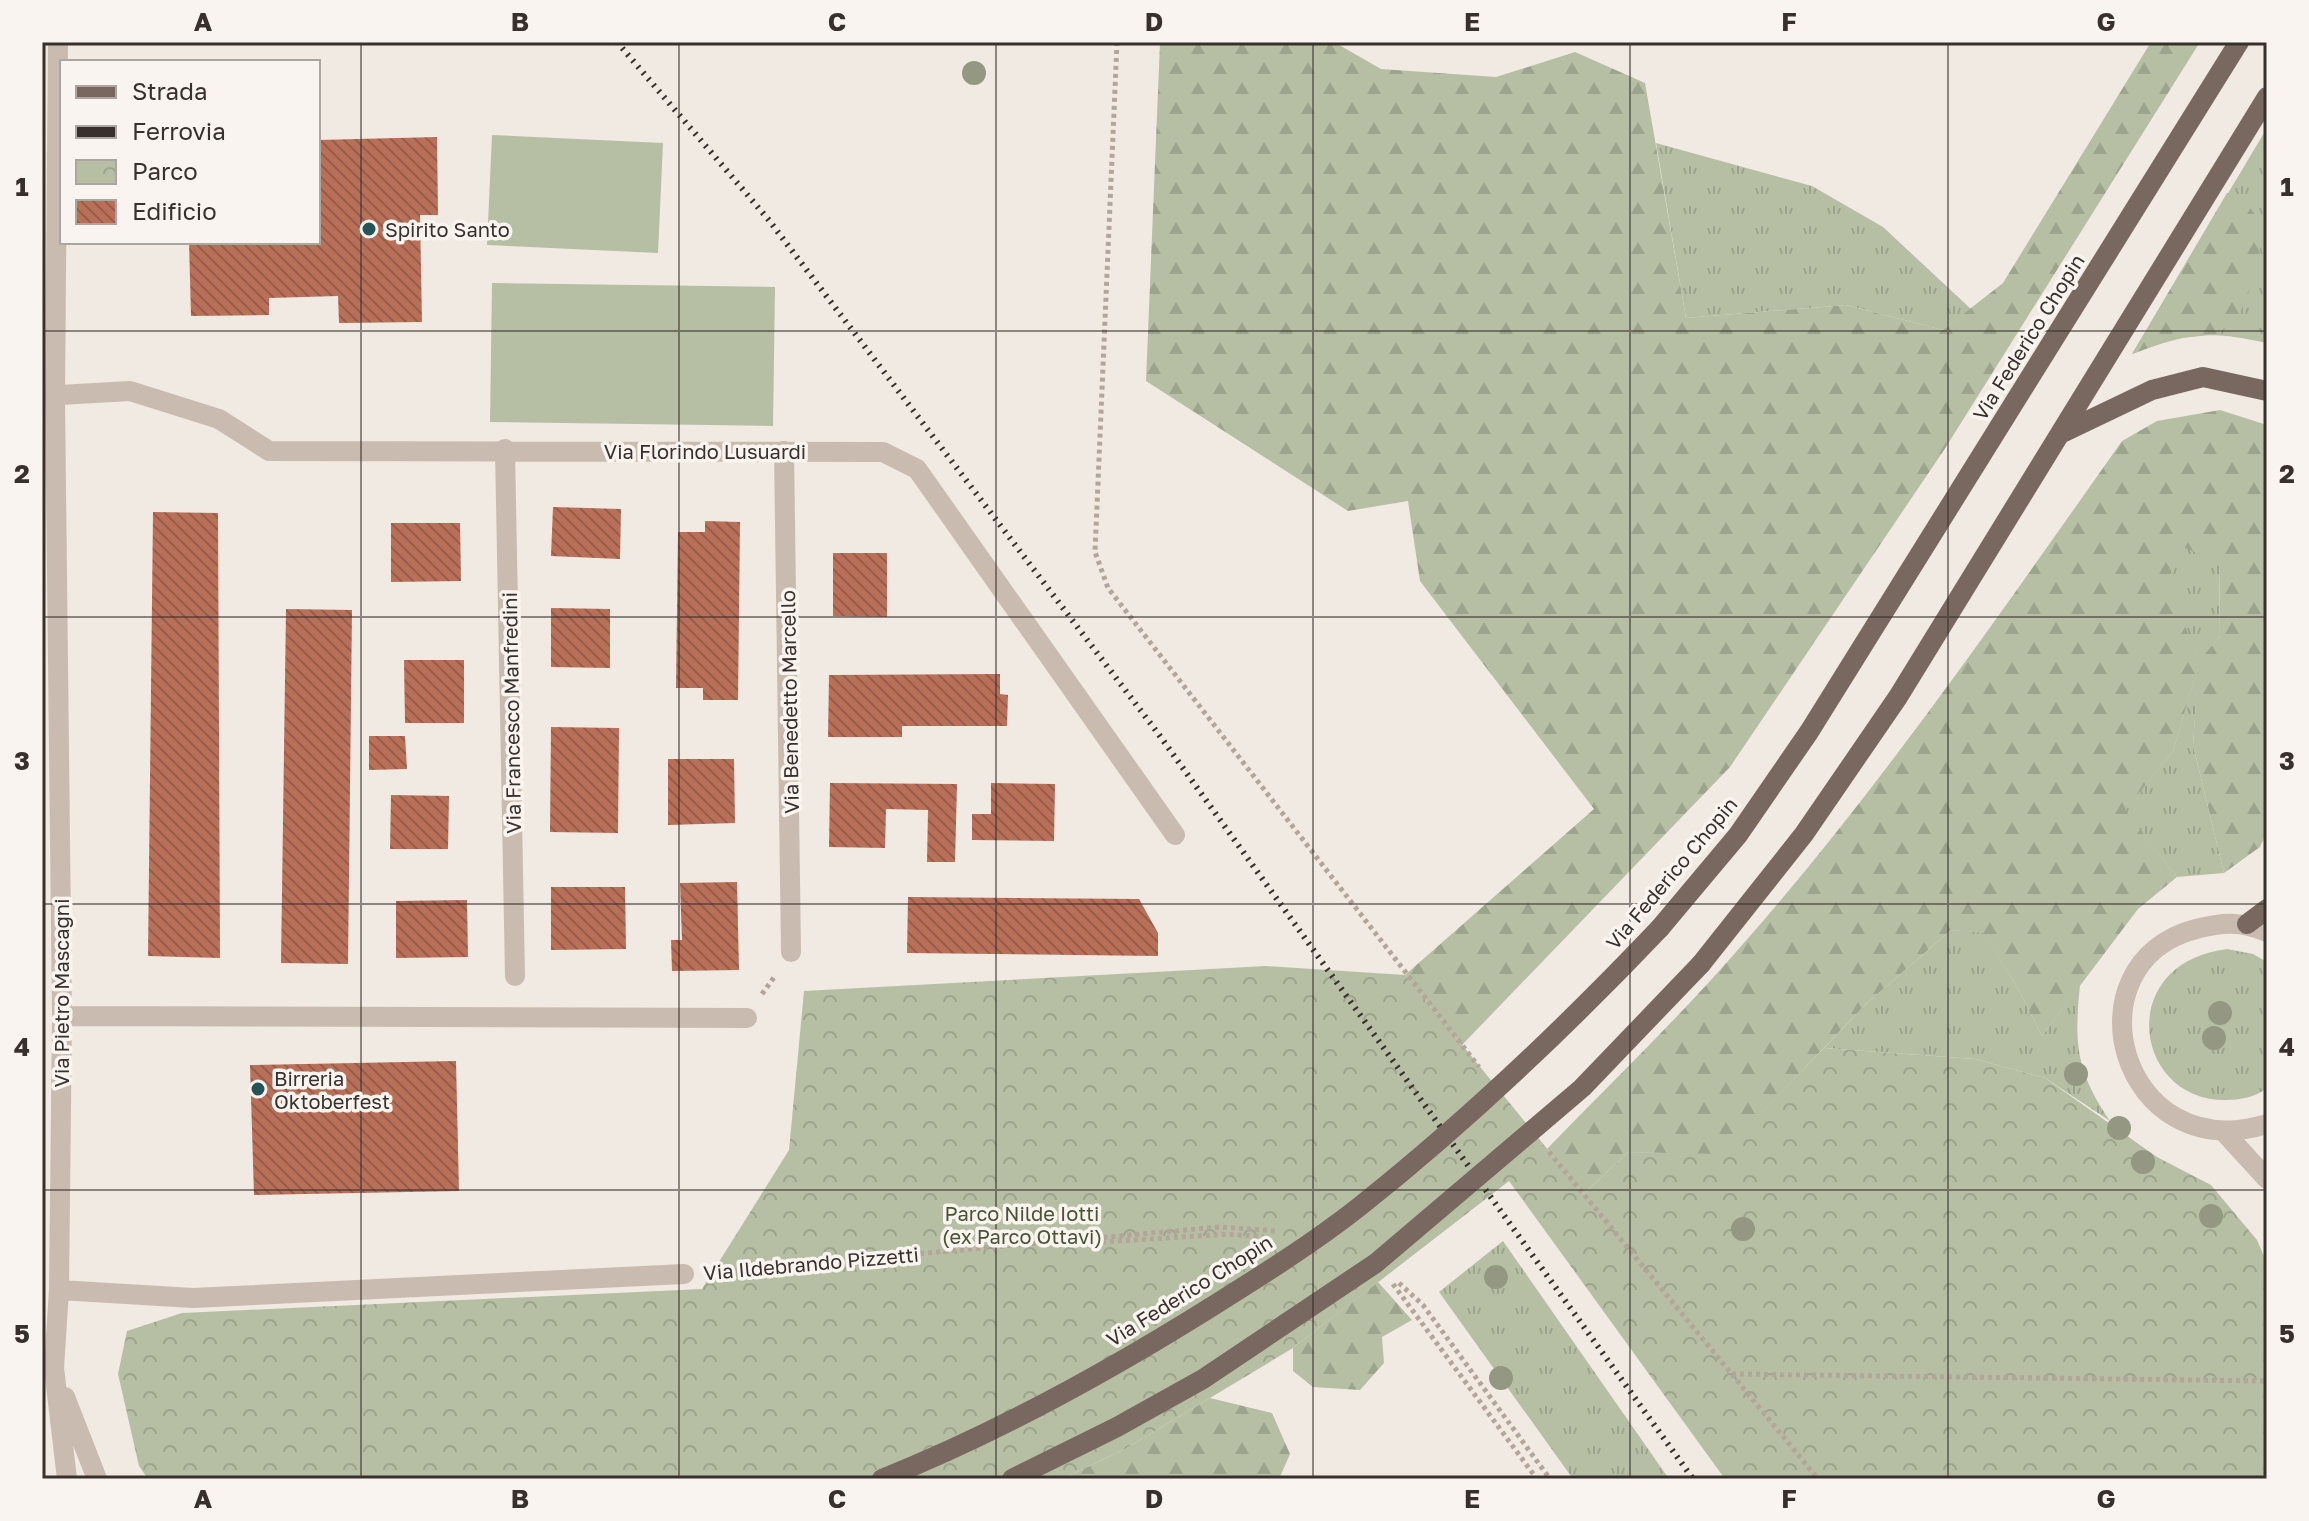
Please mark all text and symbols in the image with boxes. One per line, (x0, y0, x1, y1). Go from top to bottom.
text: A (194, 6, 213, 37)
text: B (511, 6, 529, 37)
text: C (828, 6, 846, 37)
text: D (1145, 6, 1163, 37)
text: E (1464, 6, 1480, 37)
text: F (1781, 6, 1797, 37)
text: G (2096, 6, 2116, 37)
legend (60, 60, 320, 244)
text: Strada (132, 76, 207, 105)
text: Ferrovia (132, 116, 226, 145)
text: Parco (132, 156, 198, 185)
text: 1 (15, 171, 29, 202)
text: 1 (2280, 171, 2294, 202)
text: Edificio (132, 196, 217, 225)
place label: Spirito Santo (385, 217, 510, 241)
marker: Spirito Santo (360, 220, 378, 238)
street label: Via Federico Chopin (1967, 250, 2089, 424)
street label: Via Florindo Lusuardi (604, 439, 806, 463)
text: 2 (14, 458, 30, 489)
text: 2 (2279, 458, 2295, 489)
street label: Via Benedetto Marcello (775, 590, 803, 814)
street label: Via Francesco Manfredini (497, 592, 525, 834)
text: 3 (14, 745, 30, 776)
text: 3 (2279, 745, 2295, 776)
street label: Via Federico Chopin (1600, 792, 1742, 954)
street label: Via Pietro Mascagni (49, 899, 73, 1087)
text: 4 (14, 1031, 30, 1062)
text: 4 (2279, 1031, 2295, 1062)
place label: Birreria Oktoberfest (274, 1066, 390, 1113)
marker: Birreria Oktoberfest (249, 1080, 267, 1098)
park label: Parco Nilde Iotti (ex Parco Ottavi) (942, 1201, 1102, 1248)
street label: Via Federico Chopin (1102, 1229, 1276, 1351)
street label: Via Ildebrando Pizzetti (702, 1242, 920, 1284)
text: 5 (14, 1318, 30, 1349)
text: 5 (2279, 1318, 2295, 1349)
text: A (194, 1483, 213, 1514)
text: B (511, 1483, 529, 1514)
text: C (828, 1483, 846, 1514)
text: D (1145, 1483, 1163, 1514)
text: E (1464, 1483, 1480, 1514)
text: F (1781, 1483, 1797, 1514)
text: G (2096, 1483, 2116, 1514)

